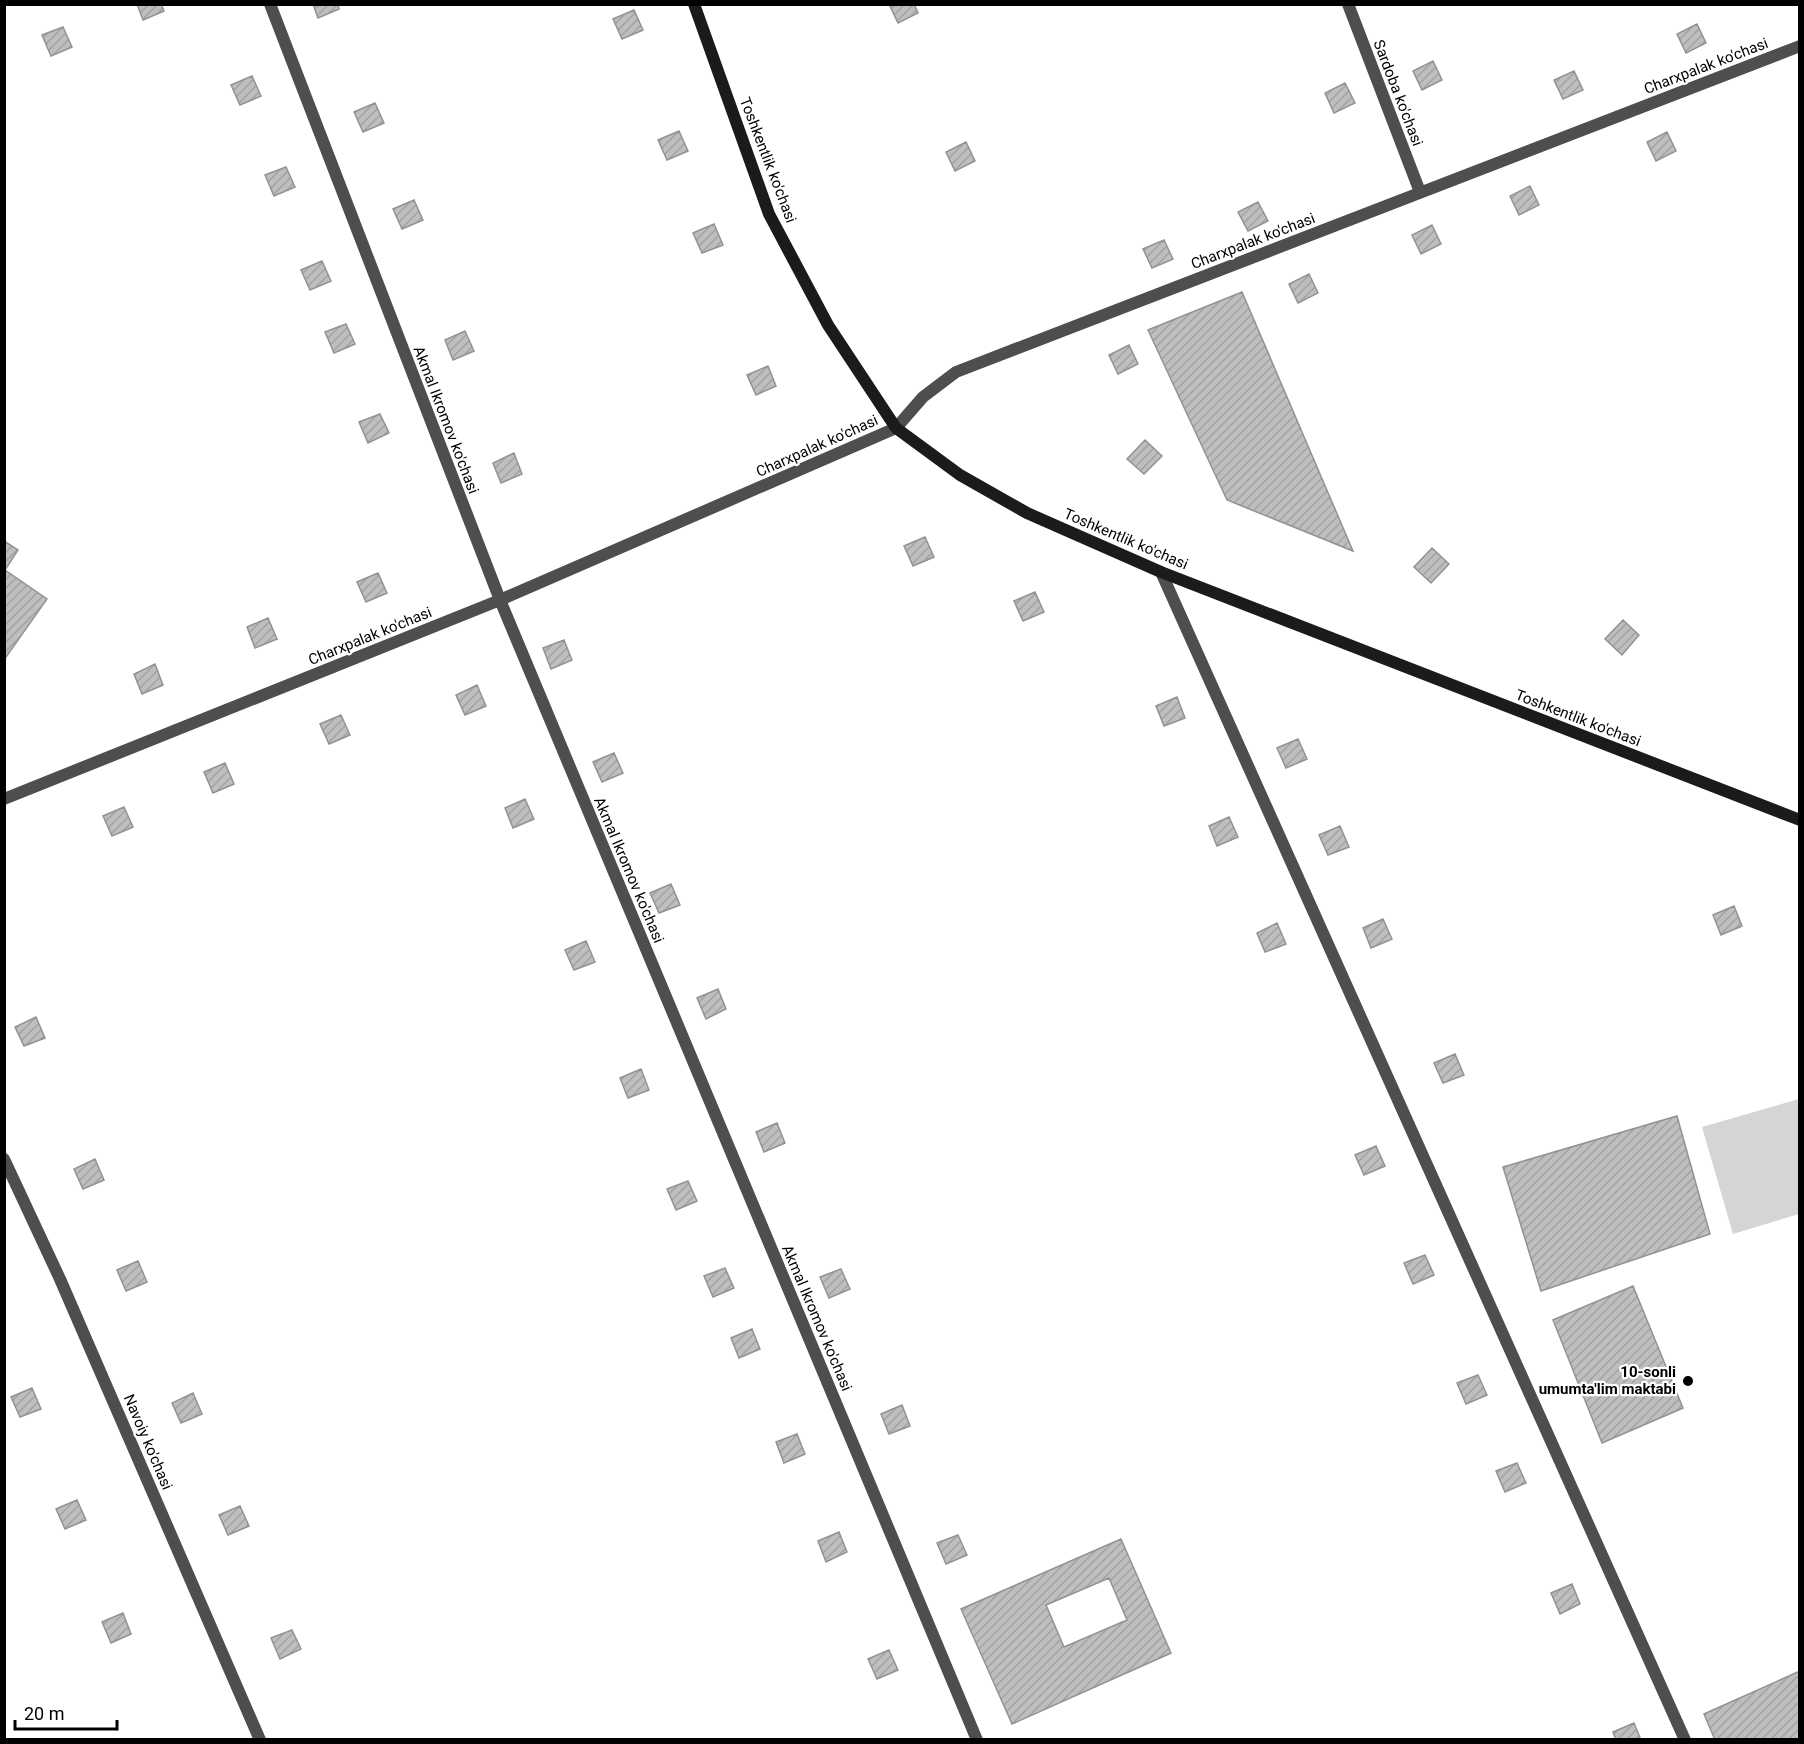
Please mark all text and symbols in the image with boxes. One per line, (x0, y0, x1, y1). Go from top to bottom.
street label: Charxpalak ko'chasi (1641, 34, 1771, 98)
street label: Sardoba ko'chasi (1369, 37, 1427, 149)
street label: Toshkentlik ko'chasi (736, 95, 800, 225)
street label: Charxpalak ko'chasi (1188, 209, 1318, 273)
street label: Akmal Ikromov ko'chasi (409, 344, 483, 496)
street label: Charxpalak ko'chasi (753, 411, 881, 481)
street label: Toshkentlik ko'chasi (1061, 505, 1191, 573)
street label: Charxpalak ko'chasi (306, 603, 434, 669)
street label: Toshkentlik ko'chasi (1513, 686, 1643, 750)
street label: Akmal Ikromov ko'chasi (590, 794, 668, 946)
street label: Akmal Ikromov ko'chasi (778, 1242, 856, 1394)
place label: 10-sonli umumta'lim maktabi (1539, 1363, 1676, 1398)
marker: 10-sonli umumta'lim maktabi (1681, 1374, 1695, 1388)
street label: Navoiy ko'chasi (120, 1392, 176, 1492)
scale bar (15, 1693, 117, 1731)
text: 20 m (24, 1703, 64, 1724)

